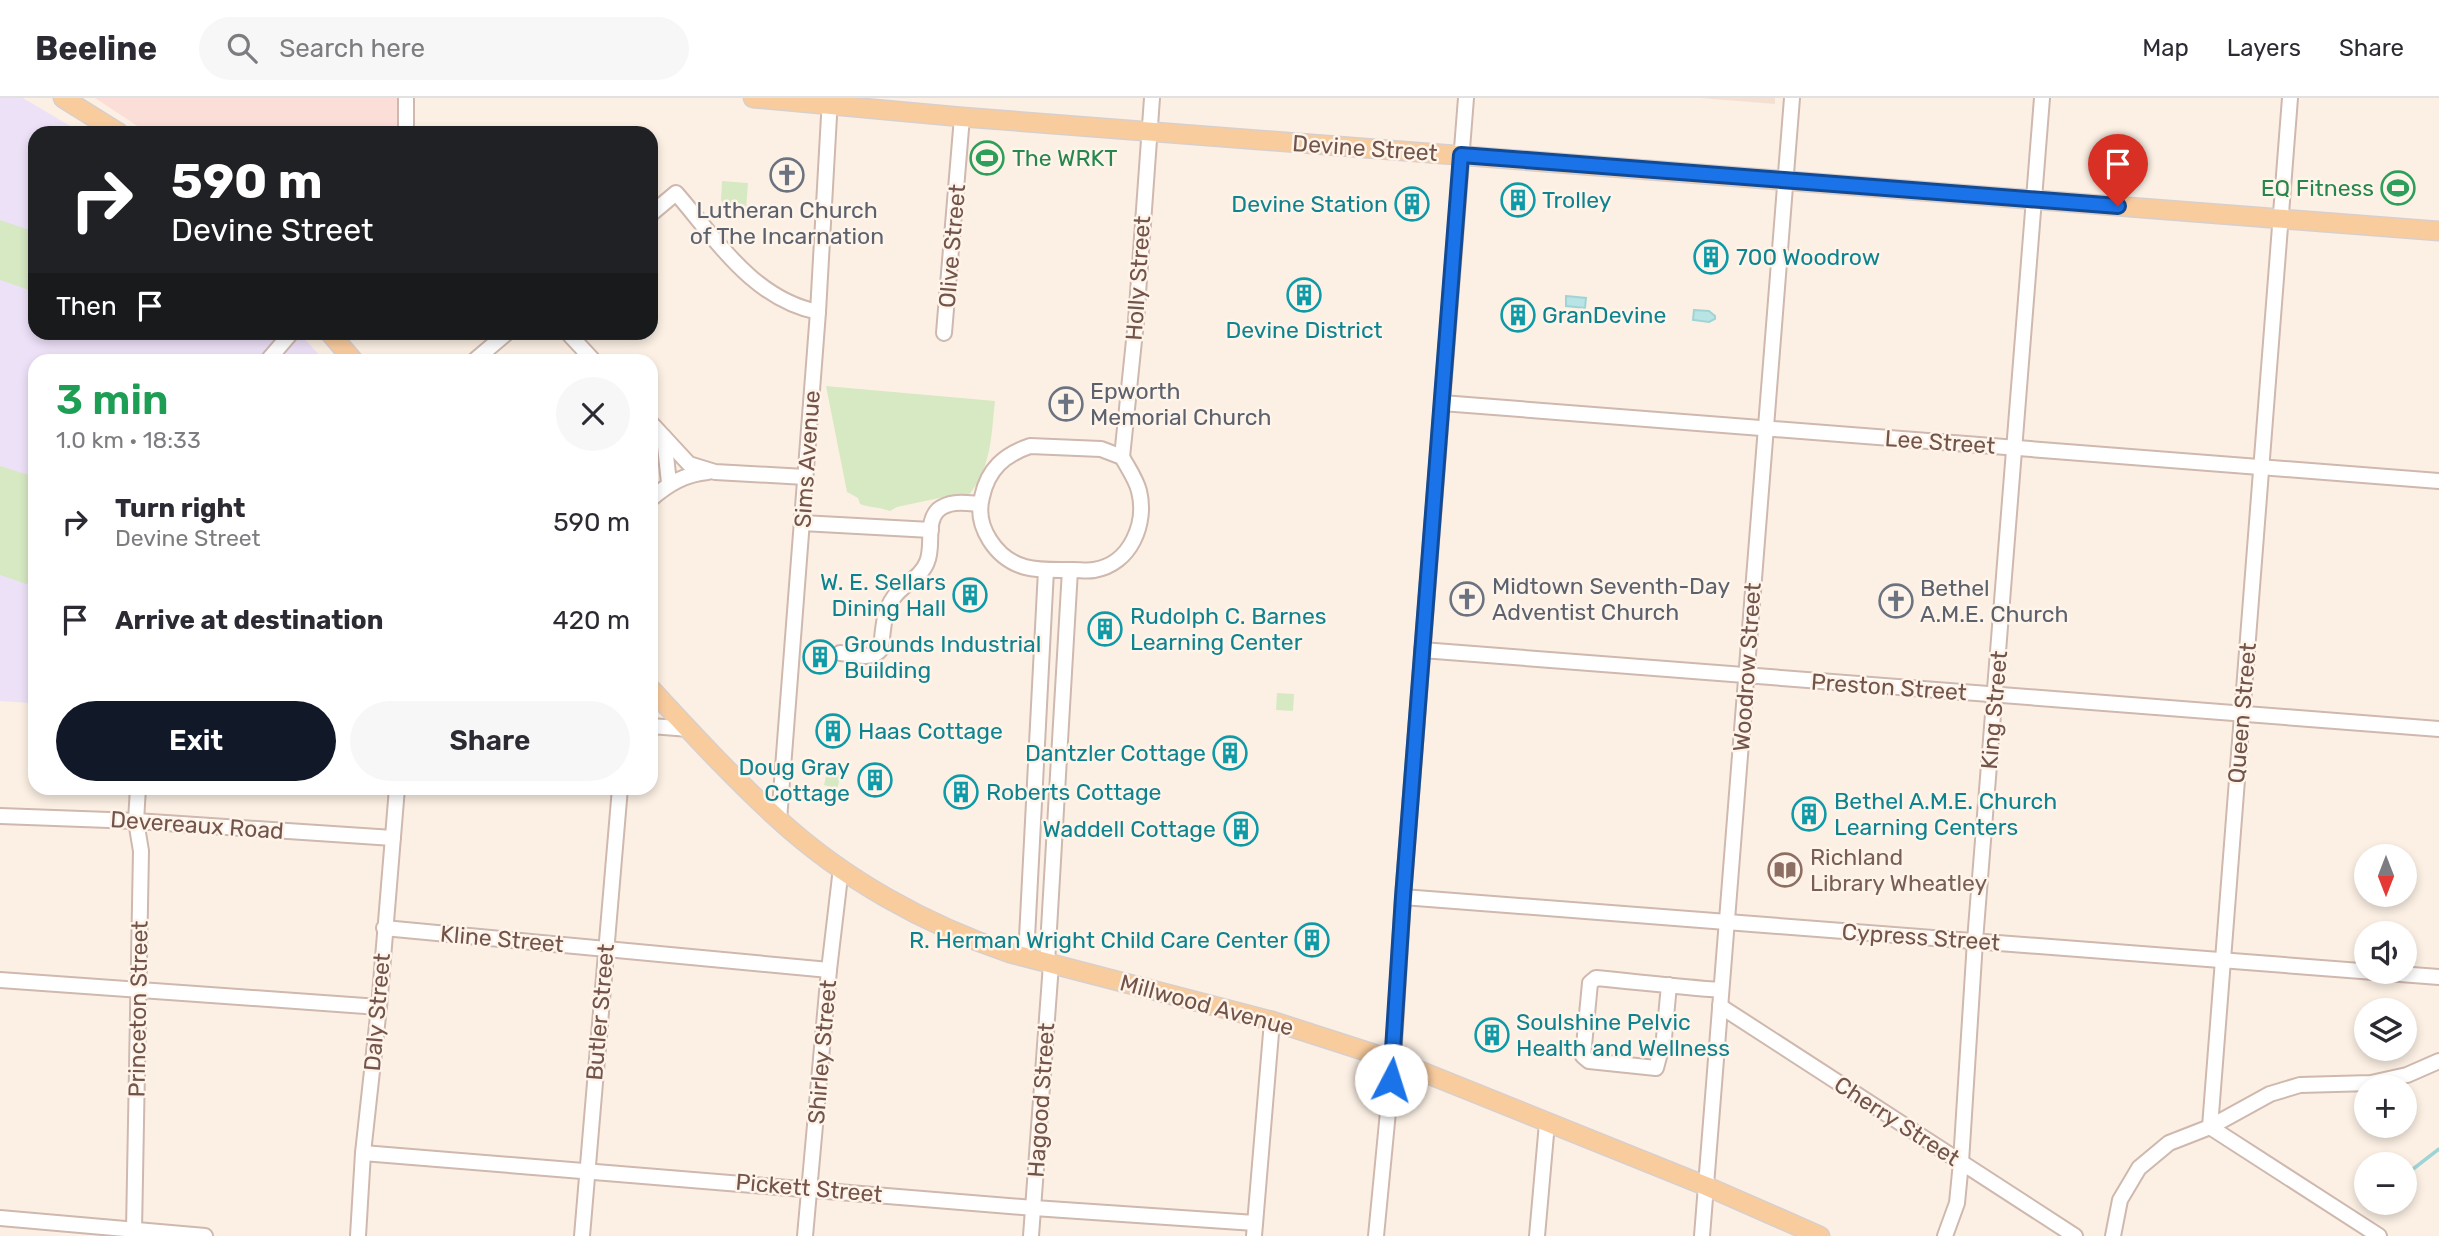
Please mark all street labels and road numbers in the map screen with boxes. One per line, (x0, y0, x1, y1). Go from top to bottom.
street label: Devine Street (1291, 129, 1439, 167)
street label: Olive Street (933, 183, 971, 309)
street label: Holly Street (1120, 215, 1156, 341)
street label: Sims Avenue (788, 389, 826, 529)
street label: Lee Street (1884, 424, 1996, 460)
street label: Woodrow Street (1727, 581, 1767, 753)
street label: Queen Street (2222, 641, 2262, 785)
street label: King Street (1975, 649, 2013, 771)
street label: Preston Street (1810, 668, 1968, 706)
street label: Devereaux Road (109, 805, 285, 845)
street label: Cypress Street (1841, 917, 2001, 957)
street label: Princeton Street (122, 920, 154, 1098)
street label: Kline Street (439, 920, 565, 958)
street label: Butler Street (580, 943, 620, 1081)
street label: Daly Street (358, 952, 396, 1072)
street label: Millwood Avenue (1117, 968, 1297, 1042)
street label: Shirley Street (802, 979, 842, 1125)
street label: Hagood Street (1022, 1022, 1060, 1178)
street label: Cherry Street (1829, 1070, 1965, 1172)
street label: Pickett Street (734, 1168, 884, 1208)

